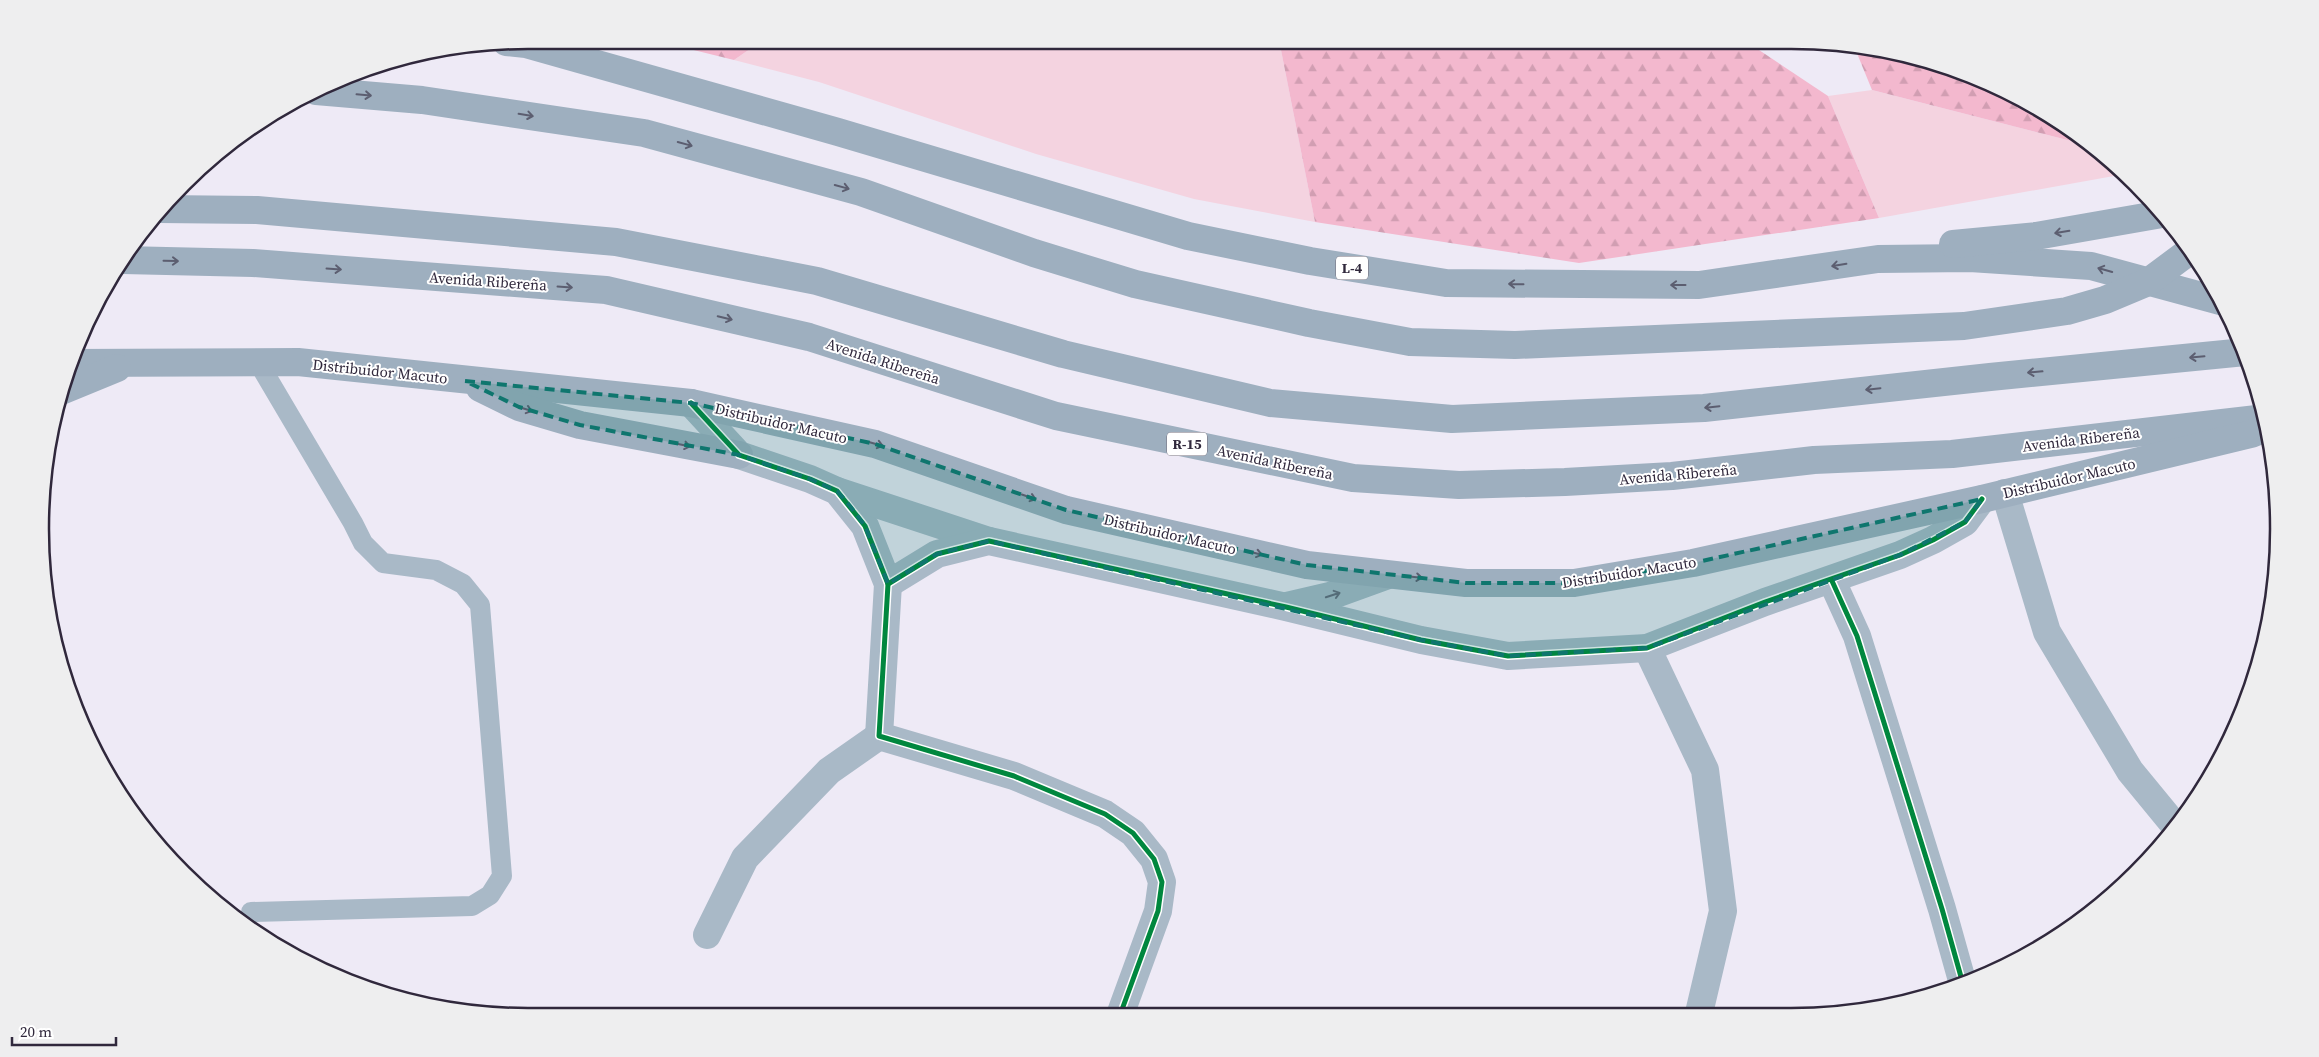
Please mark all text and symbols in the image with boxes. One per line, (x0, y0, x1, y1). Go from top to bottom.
one-way arrow (356, 90, 372, 100)
one-way arrow (517, 110, 533, 120)
one-way arrow (677, 140, 693, 149)
one-way arrow (833, 183, 849, 192)
one-way arrow (2054, 227, 2070, 237)
road number: L-4 (1336, 256, 1368, 280)
one-way arrow (163, 257, 179, 266)
one-way arrow (1832, 260, 1848, 270)
one-way arrow (2098, 264, 2114, 274)
one-way arrow (325, 265, 341, 274)
street label: Avenida Ribereña (428, 266, 548, 296)
one-way arrow (1508, 279, 1524, 289)
one-way arrow (1670, 280, 1686, 290)
one-way arrow (557, 283, 573, 292)
one-way arrow (716, 314, 732, 323)
street label: Avenida Ribereña (824, 333, 943, 389)
one-way arrow (2189, 352, 2205, 362)
street label: Distribuidor Macuto (311, 353, 449, 389)
one-way arrow (2027, 368, 2043, 377)
one-way arrow (1865, 385, 1881, 394)
street label: Distribuidor Macuto (713, 398, 849, 448)
one-way arrow (1704, 402, 1720, 412)
one-way arrow (517, 404, 533, 414)
street label: Avenida Ribereña (2021, 421, 2141, 457)
road number: R-15 (1167, 432, 1207, 456)
street label: Avenida Ribereña (1215, 439, 1335, 485)
one-way arrow (675, 440, 691, 450)
one-way arrow (867, 440, 883, 450)
street label: Distribuidor Macuto (2001, 453, 2137, 503)
street label: Avenida Ribereña (1618, 458, 1738, 490)
one-way arrow (1021, 493, 1037, 502)
street label: Distribuidor Macuto (1102, 509, 1238, 559)
one-way arrow (1246, 549, 1262, 558)
street label: Distribuidor Macuto (1560, 551, 1698, 593)
one-way arrow (1407, 573, 1423, 582)
one-way arrow (1325, 589, 1341, 599)
scale bar (12, 1014, 116, 1046)
text: 20 m (20, 1021, 52, 1042)

